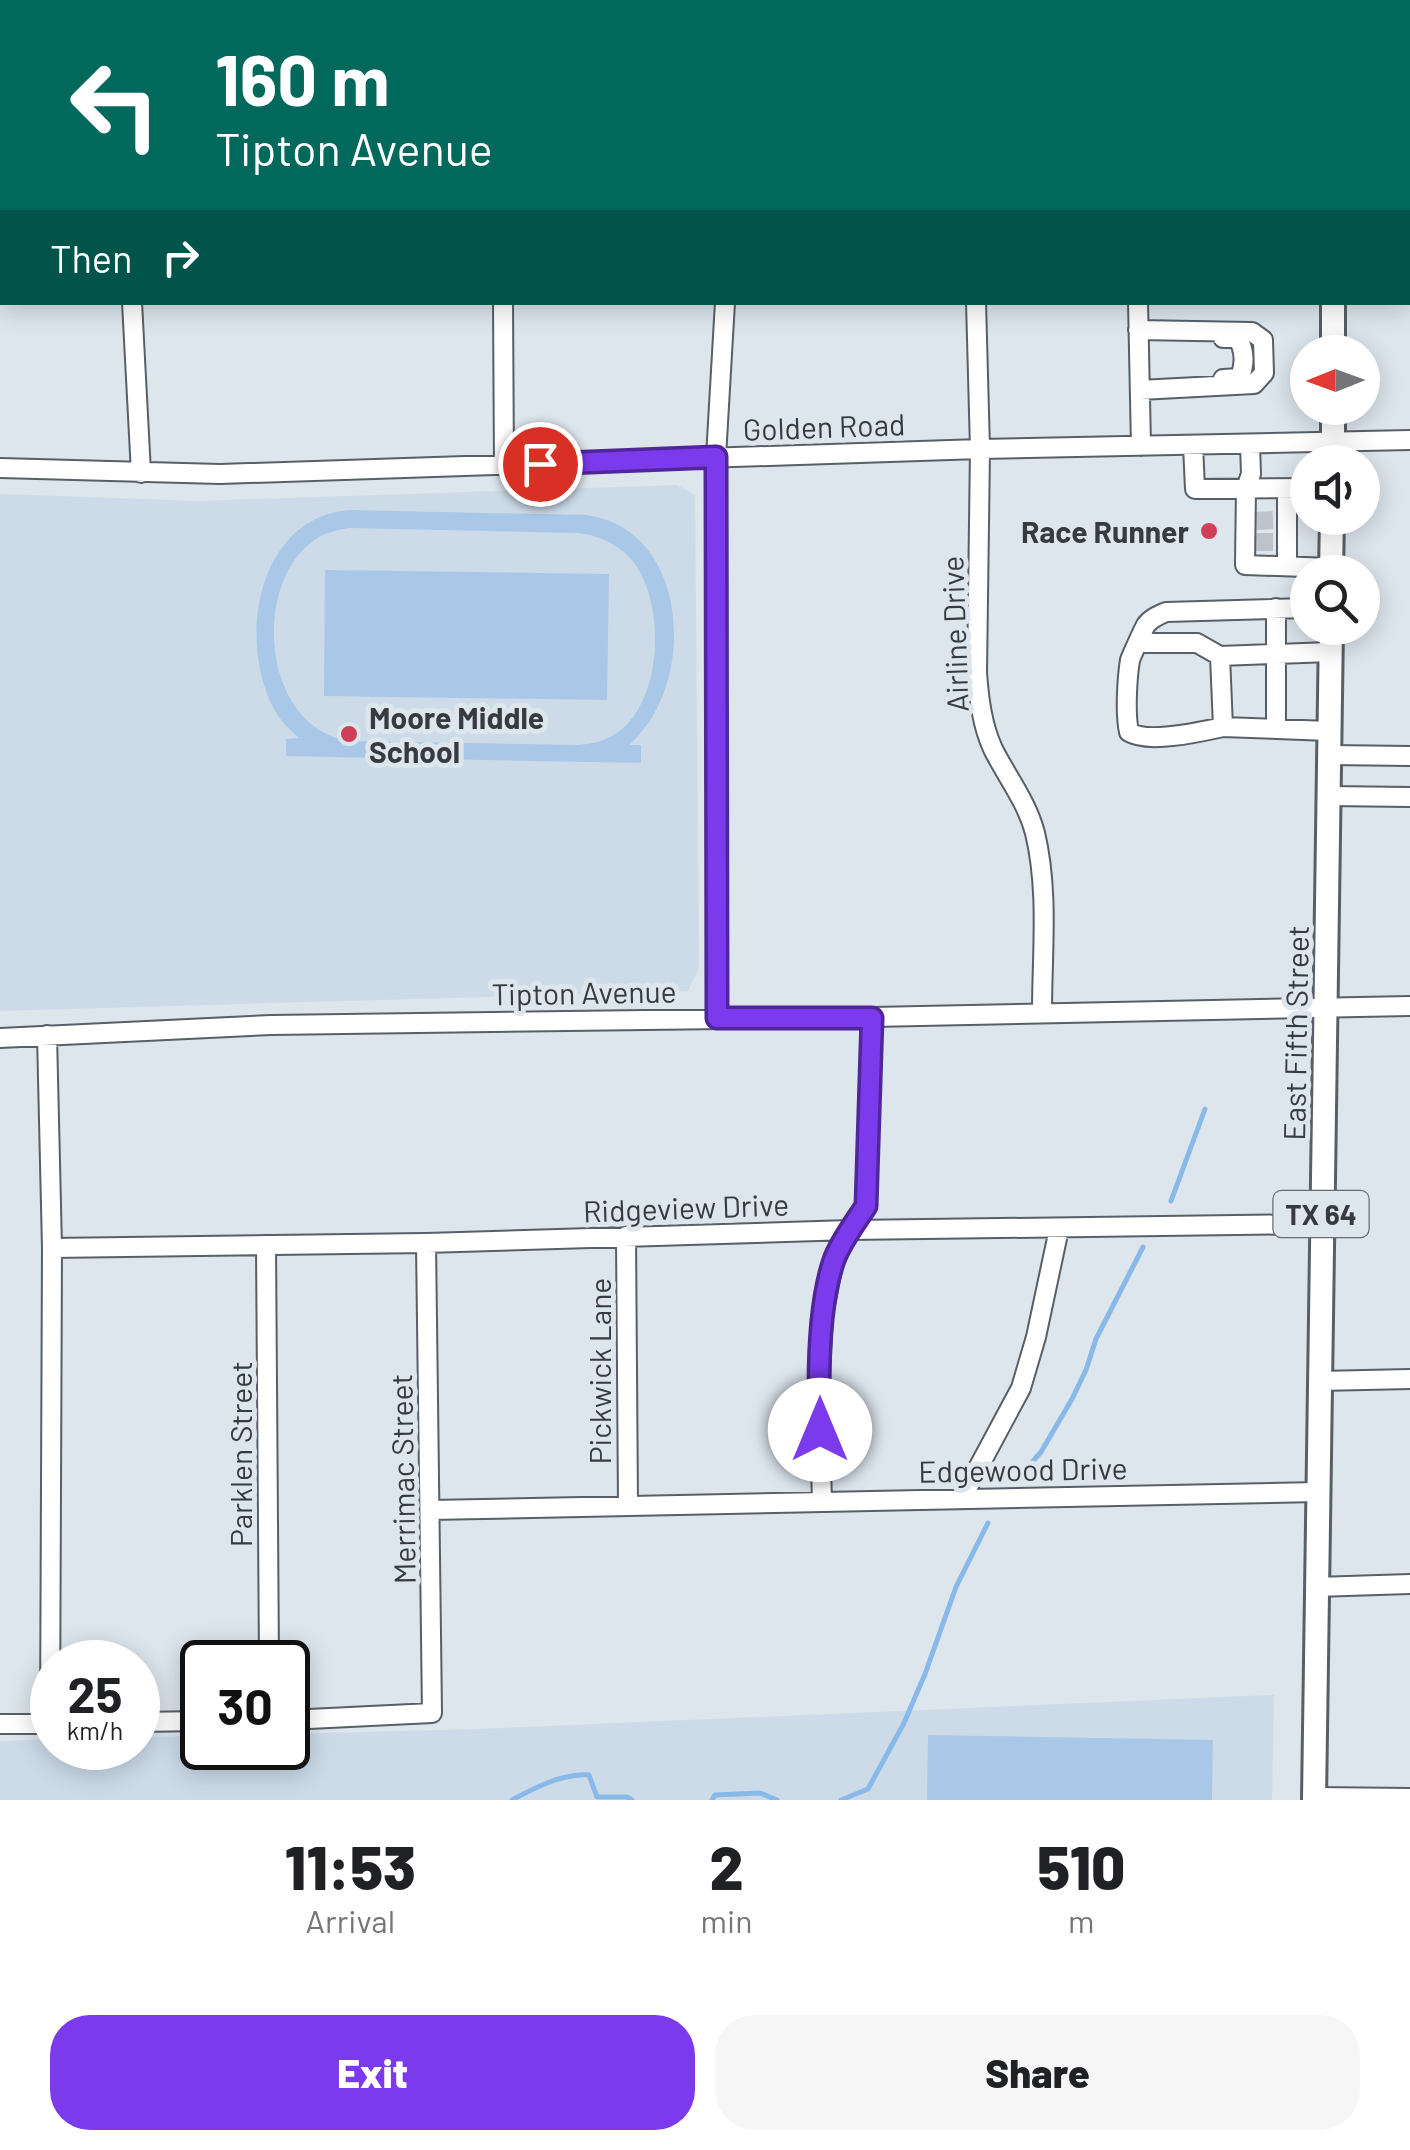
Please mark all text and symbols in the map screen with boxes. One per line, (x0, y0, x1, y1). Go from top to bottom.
text: 160 m (215, 36, 390, 120)
icon: left (50, 40, 180, 170)
text: Tipton Avenue (215, 121, 493, 175)
icon: right (153, 230, 208, 285)
text: Then (50, 235, 133, 281)
north arrow (1290, 335, 1380, 425)
map controls (1290, 335, 1380, 645)
street label: Golden Road (742, 405, 906, 447)
pin (498, 422, 583, 507)
icon: arrive (513, 437, 568, 492)
button: sound (1290, 445, 1380, 535)
place label: Race Runner (1021, 513, 1189, 549)
marker: Race Runner (1198, 520, 1220, 542)
street label: Airline Drive (933, 555, 975, 713)
button: search (1290, 555, 1380, 645)
place label: Moore Middle School (369, 699, 544, 769)
marker: Moore Middle School (338, 723, 360, 745)
street label: East Fifth Street (1275, 925, 1315, 1141)
street label: Tipton Avenue (491, 972, 677, 1012)
street label: Ridgeview Drive (582, 1185, 790, 1229)
road number: TX 64 (1274, 1191, 1368, 1237)
street label: Pickwick Lane (581, 1278, 617, 1464)
street label: Parklen Street (222, 1361, 258, 1547)
street label: Merrimac Street (382, 1373, 422, 1585)
position arrow (768, 1378, 872, 1482)
street label: Edgewood Drive (918, 1449, 1128, 1489)
speed limit sign: 30 (180, 1640, 310, 1770)
text: 25 (68, 1663, 122, 1723)
text: km/h (67, 1715, 123, 1745)
text: 11:53 (285, 1830, 416, 1902)
text: 2 (710, 1830, 744, 1902)
text: 510 (1037, 1830, 1125, 1902)
text: Arrival (306, 1901, 395, 1939)
text: min (701, 1901, 752, 1939)
text: m (1068, 1901, 1094, 1939)
button: Exit (50, 2015, 695, 2130)
button: Share (715, 2015, 1360, 2130)

